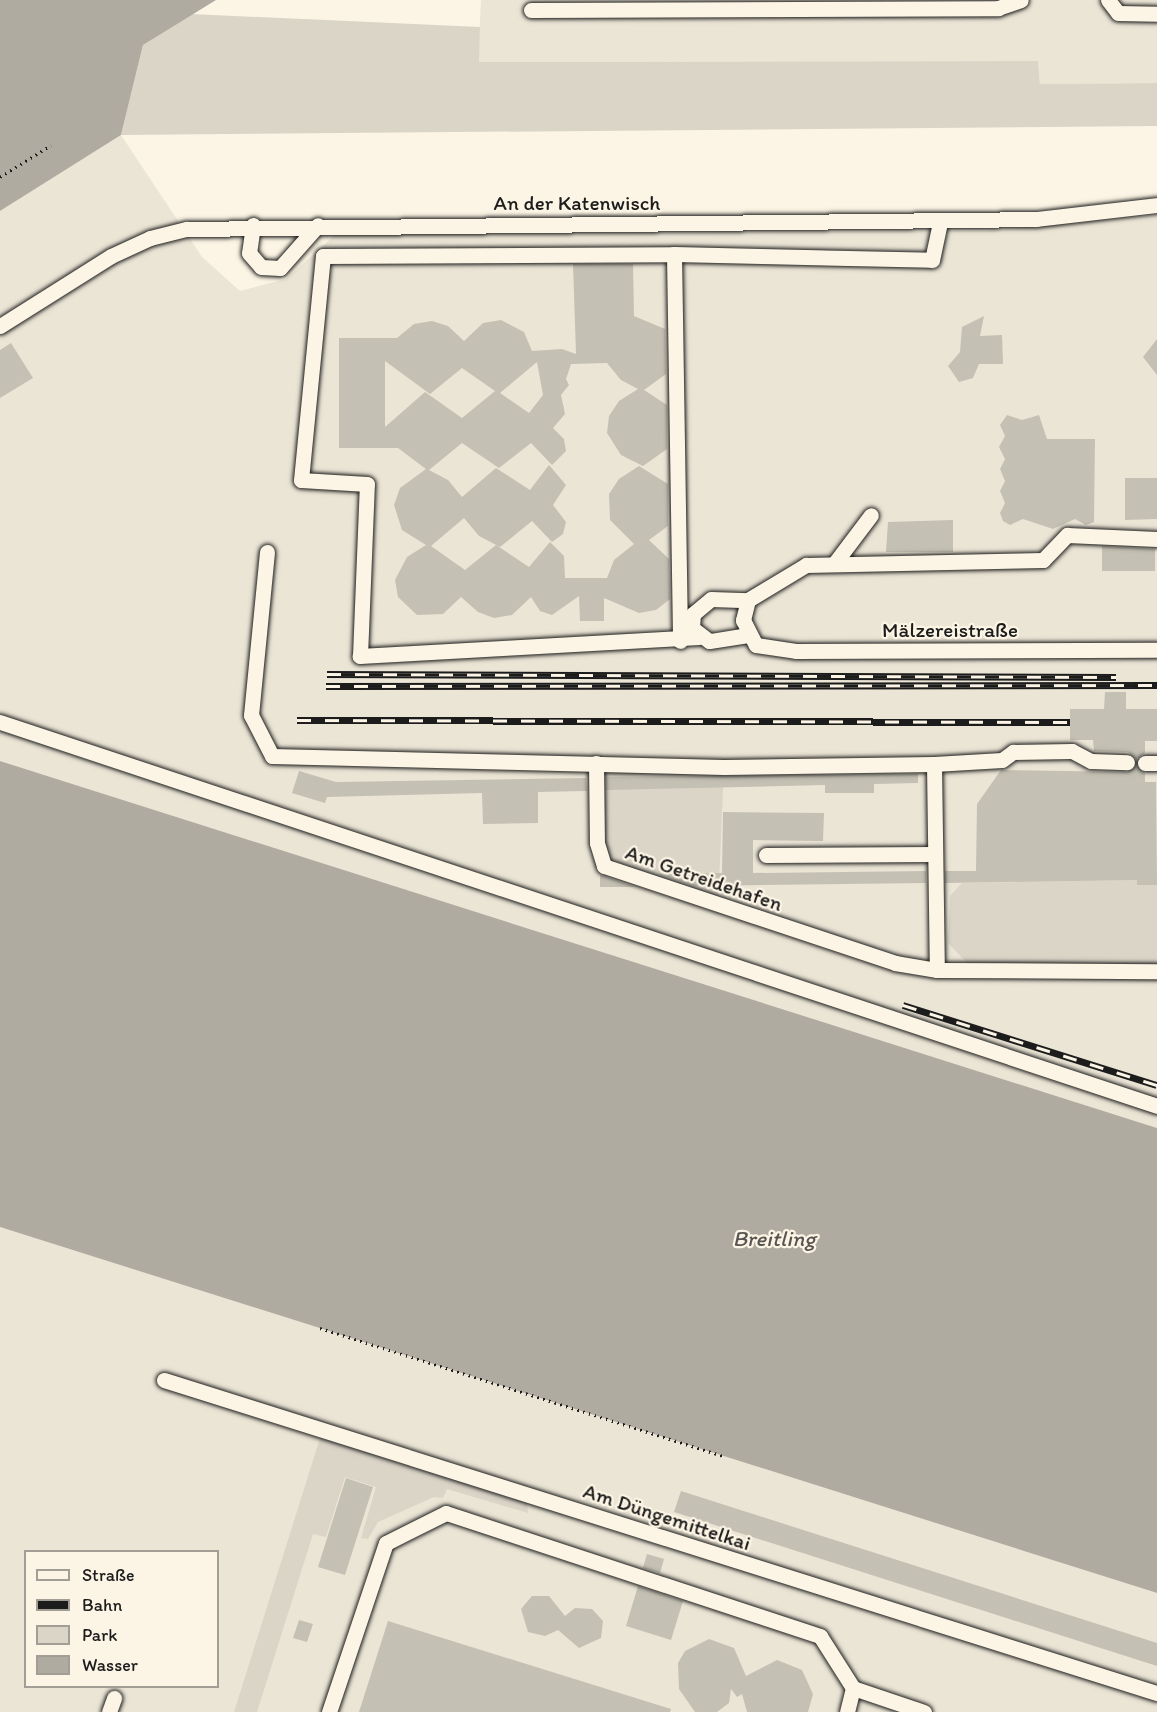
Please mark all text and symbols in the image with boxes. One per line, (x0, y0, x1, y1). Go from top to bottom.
street label: An der Katenwisch (493, 190, 661, 216)
street label: Mälzereistraße (882, 617, 1018, 643)
street label: Am Getreidehafen (622, 839, 786, 917)
water label: Breitling (733, 1226, 815, 1252)
street label: Am Düngemittelkai (580, 1478, 754, 1556)
legend (24, 1550, 219, 1688)
text: Straße (82, 1564, 135, 1586)
text: Bahn (82, 1594, 122, 1616)
text: Park (82, 1624, 117, 1646)
text: Wasser (82, 1654, 138, 1676)

